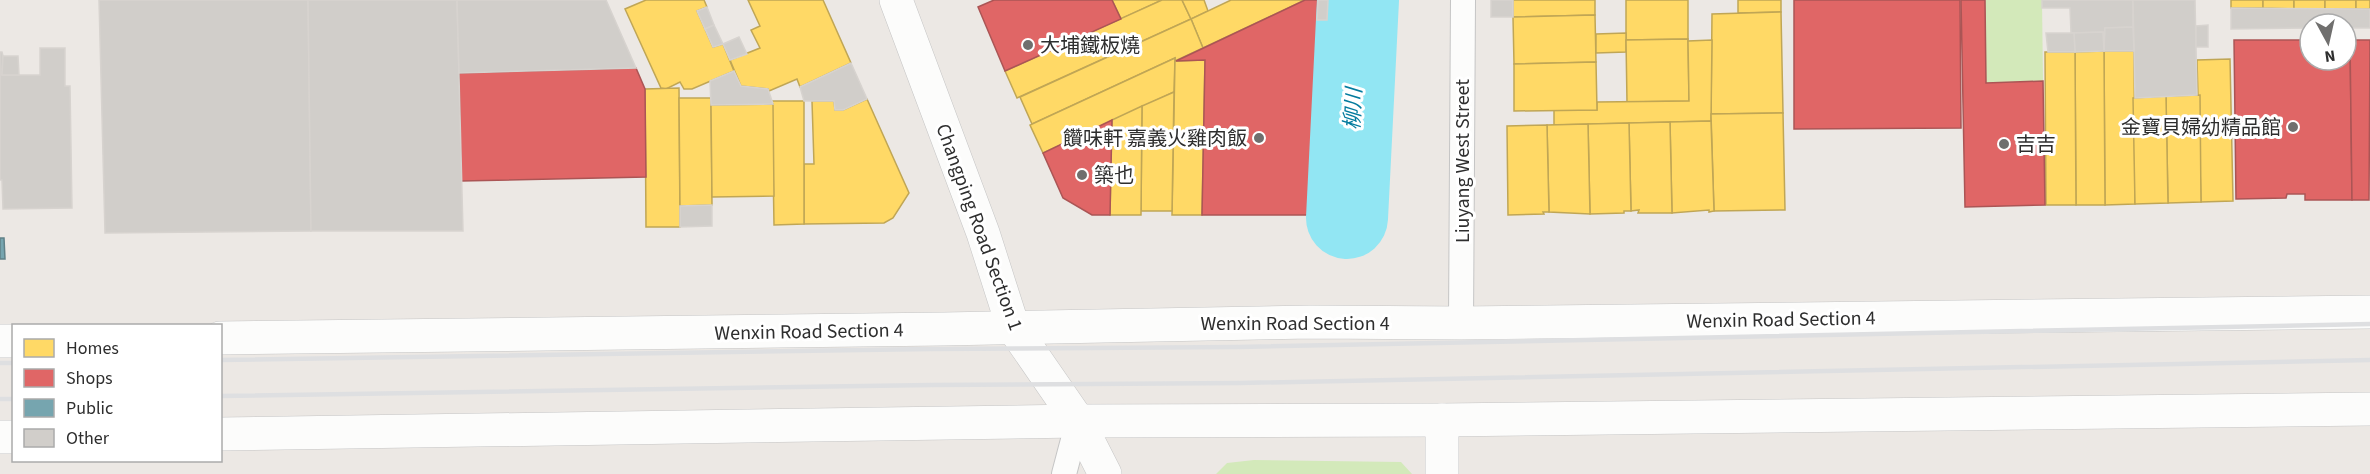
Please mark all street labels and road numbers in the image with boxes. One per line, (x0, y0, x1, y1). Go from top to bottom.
street label: Liuyang West Street (1449, 79, 1477, 243)
street label: Changping Road Section 1 (929, 120, 1030, 335)
street label: Wenxin Road Section 4 (1686, 304, 1876, 336)
street label: Wenxin Road Section 4 (1200, 310, 1390, 338)
street label: Wenxin Road Section 4 (714, 316, 904, 348)

